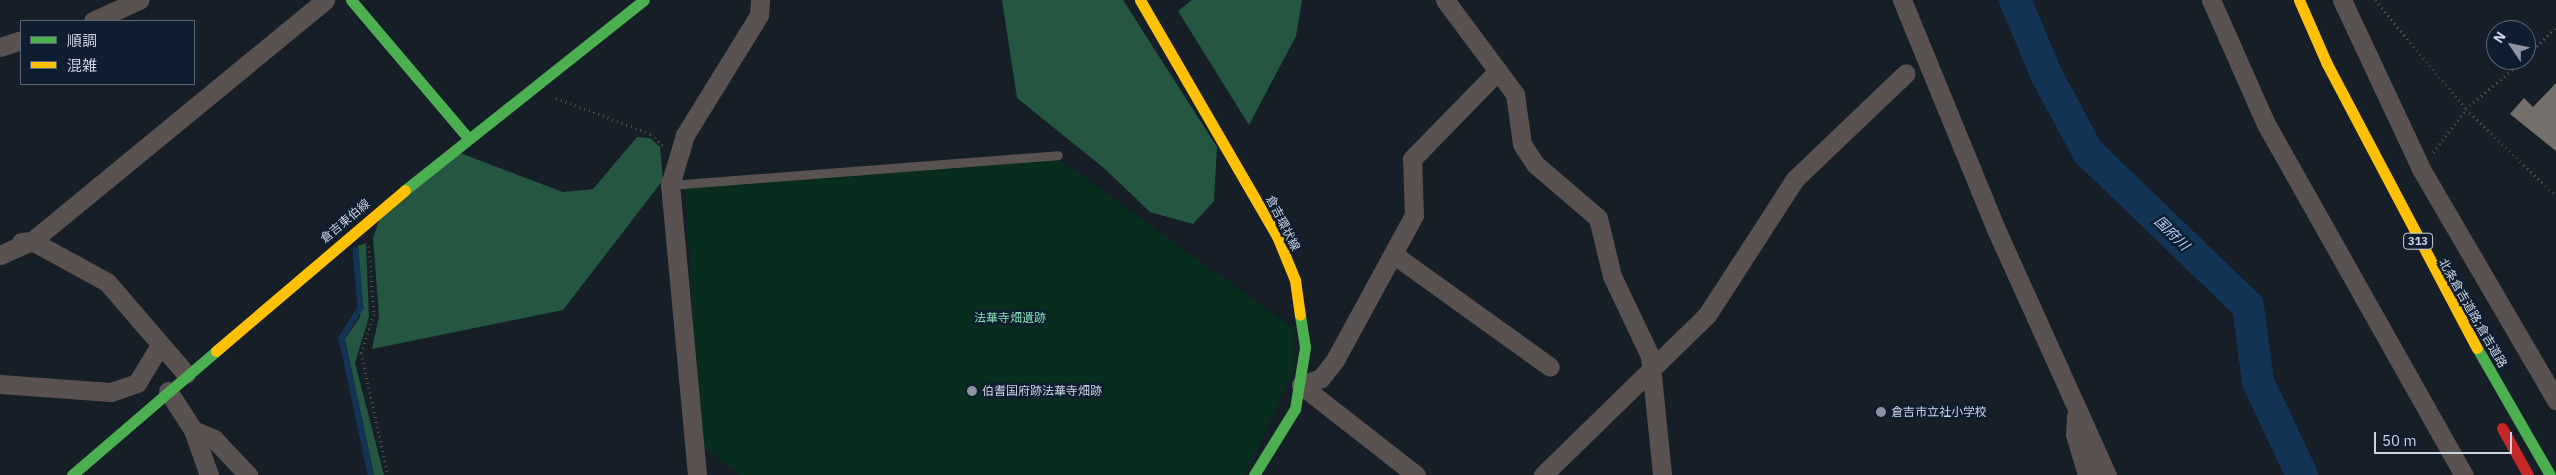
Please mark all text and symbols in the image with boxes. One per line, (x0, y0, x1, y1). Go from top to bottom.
legend (20, 20, 195, 85)
north arrow (2486, 20, 2536, 70)
text: N (2489, 28, 2510, 46)
text: 順調 (67, 31, 97, 50)
text: 混雑 (67, 56, 97, 75)
street label: 倉吉環状線 (1263, 193, 1303, 253)
street label: 倉吉東伯線 (317, 196, 373, 246)
water label: 国府川 (2151, 212, 2193, 254)
road number: 313 (2403, 232, 2433, 250)
street label: 北条倉吉道路;倉吉道路 (2436, 256, 2510, 370)
park label: 法華寺畑遺跡 (974, 311, 1046, 325)
place label: 伯耆国府跡法華寺畑跡 (982, 384, 1102, 398)
marker: 伯耆国府跡法華寺畑跡 (966, 385, 978, 397)
place label: 倉吉市立社小学校 (1891, 405, 1987, 419)
marker: 倉吉市立社小学校 (1875, 406, 1887, 418)
scale bar (2376, 422, 2514, 454)
text: 50 m (2382, 431, 2417, 450)

